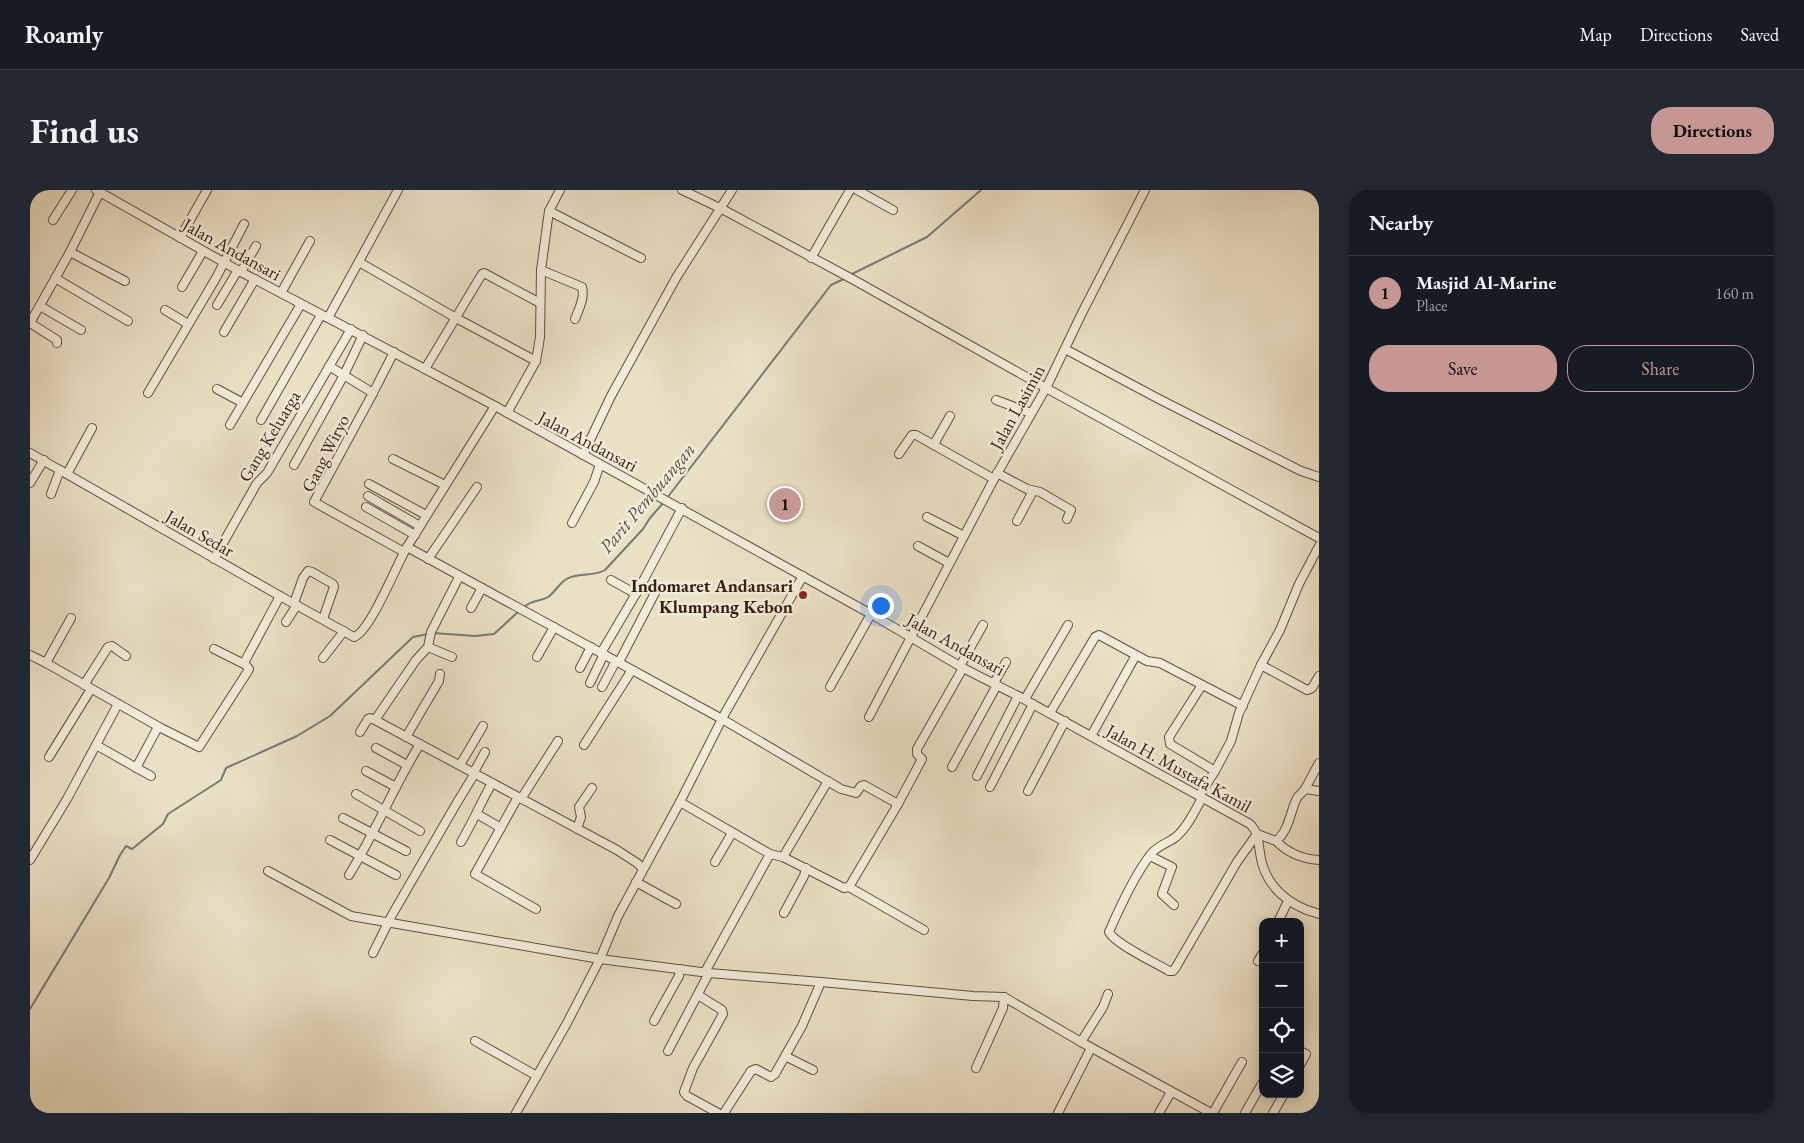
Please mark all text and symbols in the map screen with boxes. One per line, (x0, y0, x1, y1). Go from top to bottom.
text: Roamly (25, 19, 103, 50)
text: Map (1580, 23, 1612, 46)
text: Directions (1640, 23, 1712, 46)
text: Saved (1740, 23, 1779, 46)
button: Directions (1651, 107, 1774, 154)
text: Find us (30, 108, 139, 153)
text: Nearby (1369, 209, 1433, 236)
street label: Jalan Andansari (177, 212, 286, 286)
text: Masjid Al-Marine (1416, 270, 1557, 295)
text: 1 (1381, 283, 1389, 304)
text: 160 m (1715, 283, 1754, 304)
text: Place (1416, 295, 1448, 316)
button: Save (1369, 345, 1557, 392)
button: Share (1567, 345, 1754, 392)
street label: Jalan Lasimin (983, 360, 1050, 455)
street label: Gang Keluarga (233, 385, 306, 486)
street label: Jalan Andansari (533, 404, 642, 477)
street label: Gang Wiryo (296, 410, 354, 496)
water label: Parit Pembuangan (594, 438, 700, 558)
pin: 1 (769, 485, 801, 523)
street label: Jalan Sedar (160, 503, 238, 562)
place label: Indomaret Andansari Klumpang Kebon (631, 574, 794, 618)
marker: Indomaret Andansari Klumpang Kebon (797, 589, 809, 601)
your location (868, 593, 894, 619)
street label: Jalan Andansari (901, 607, 1010, 681)
street label: Jalan H. Mustafa Kamil (1100, 718, 1256, 818)
map controls (1259, 918, 1304, 1098)
button: + (1259, 918, 1304, 963)
button: − (1259, 963, 1304, 1008)
button: locate (1259, 1008, 1304, 1053)
button: layers (1259, 1053, 1304, 1098)

